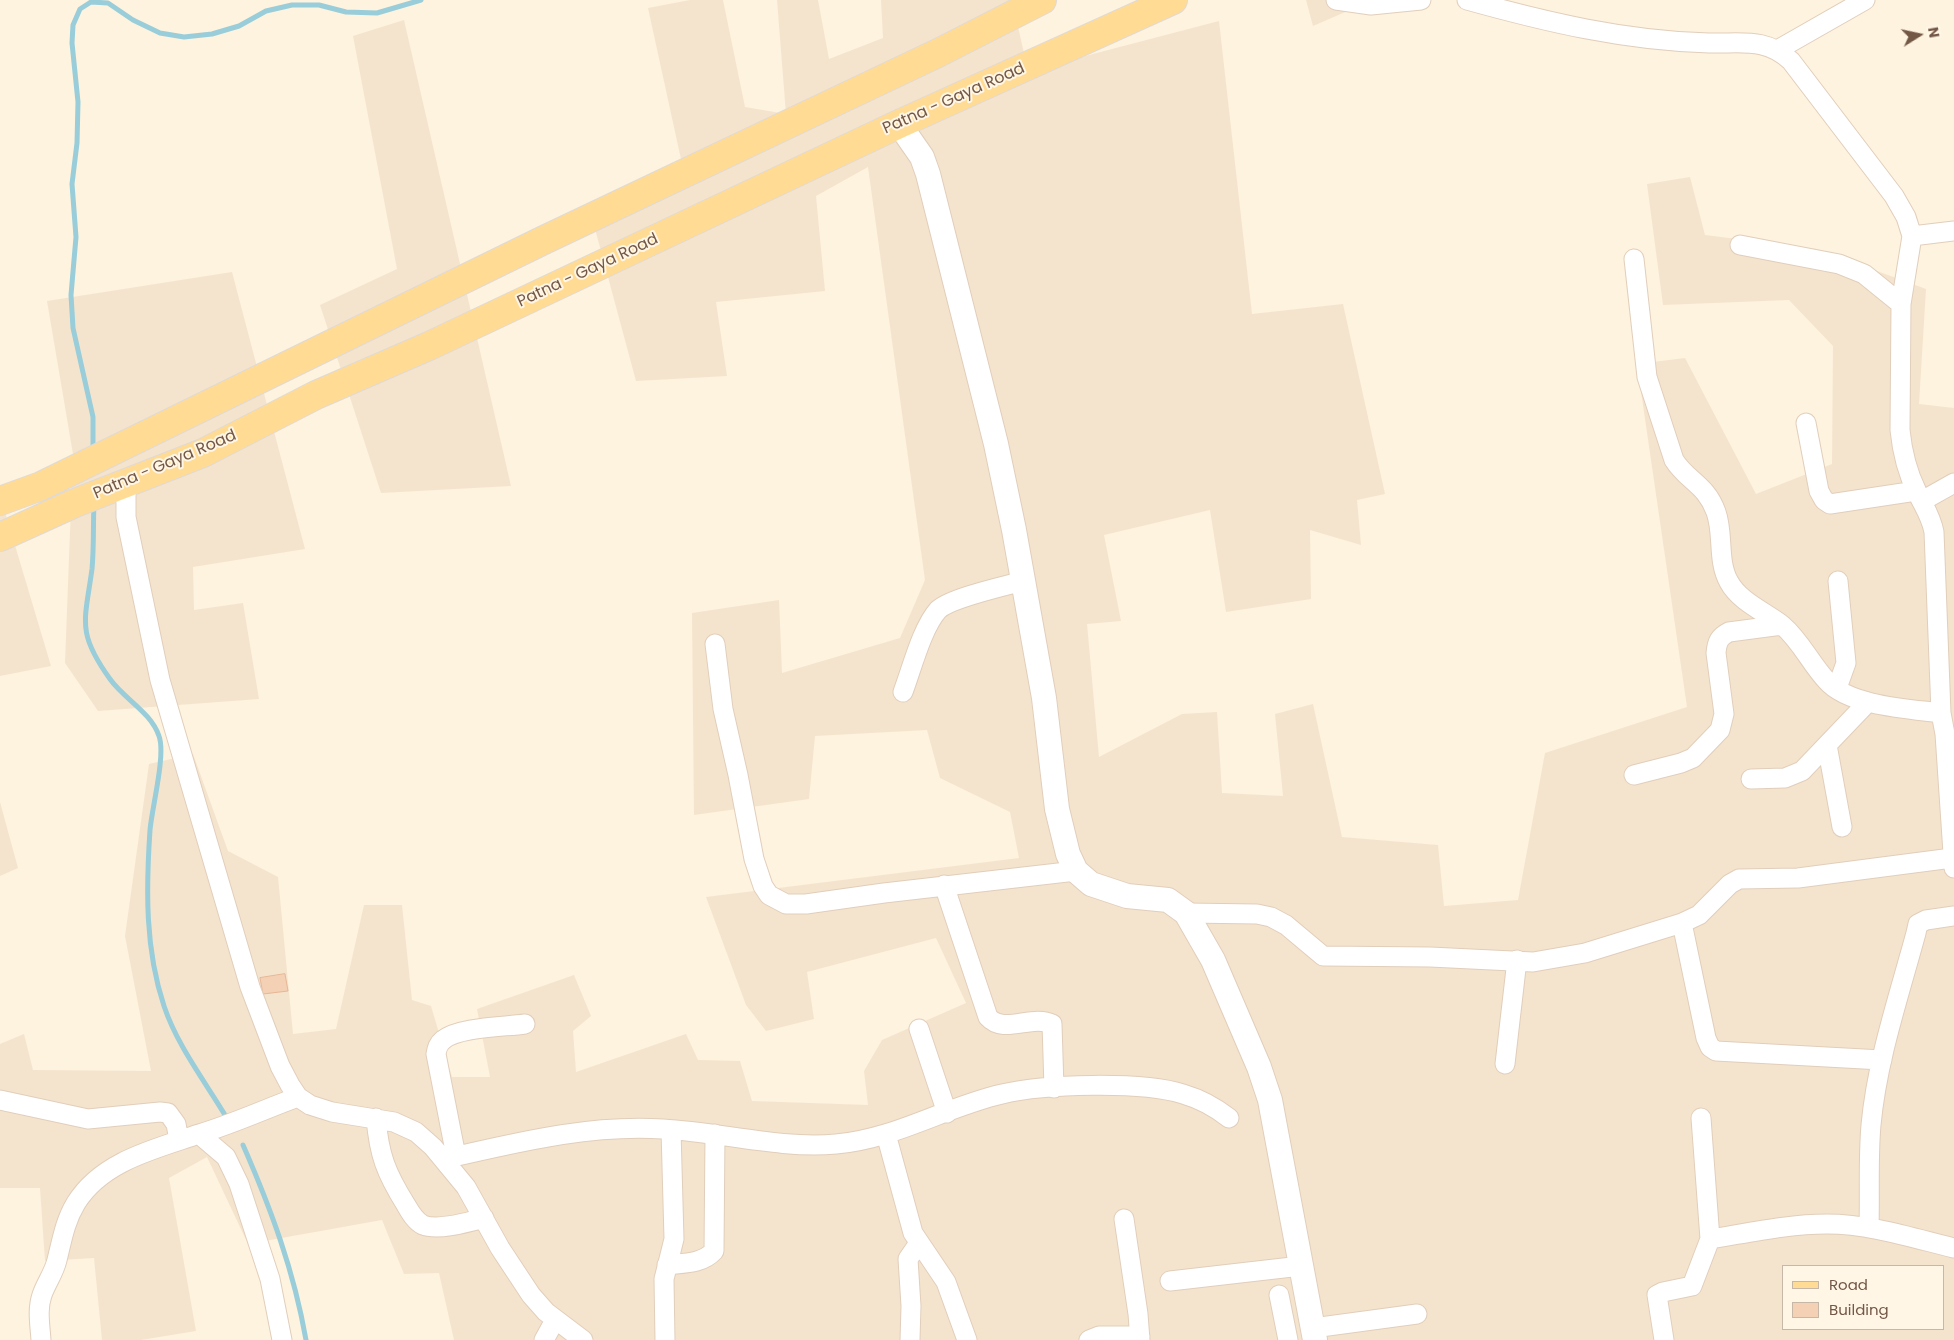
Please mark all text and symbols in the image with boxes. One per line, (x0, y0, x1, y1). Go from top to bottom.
north arrow (1894, 10, 1944, 60)
text: N (1923, 25, 1945, 39)
street label: Patna - Gaya Road (880, 59, 1028, 139)
street label: Patna - Gaya Road (514, 230, 662, 312)
street label: Patna - Gaya Road (91, 426, 239, 504)
legend (1782, 1265, 1944, 1330)
text: Road (1829, 1274, 1868, 1295)
text: Building (1829, 1299, 1889, 1320)

